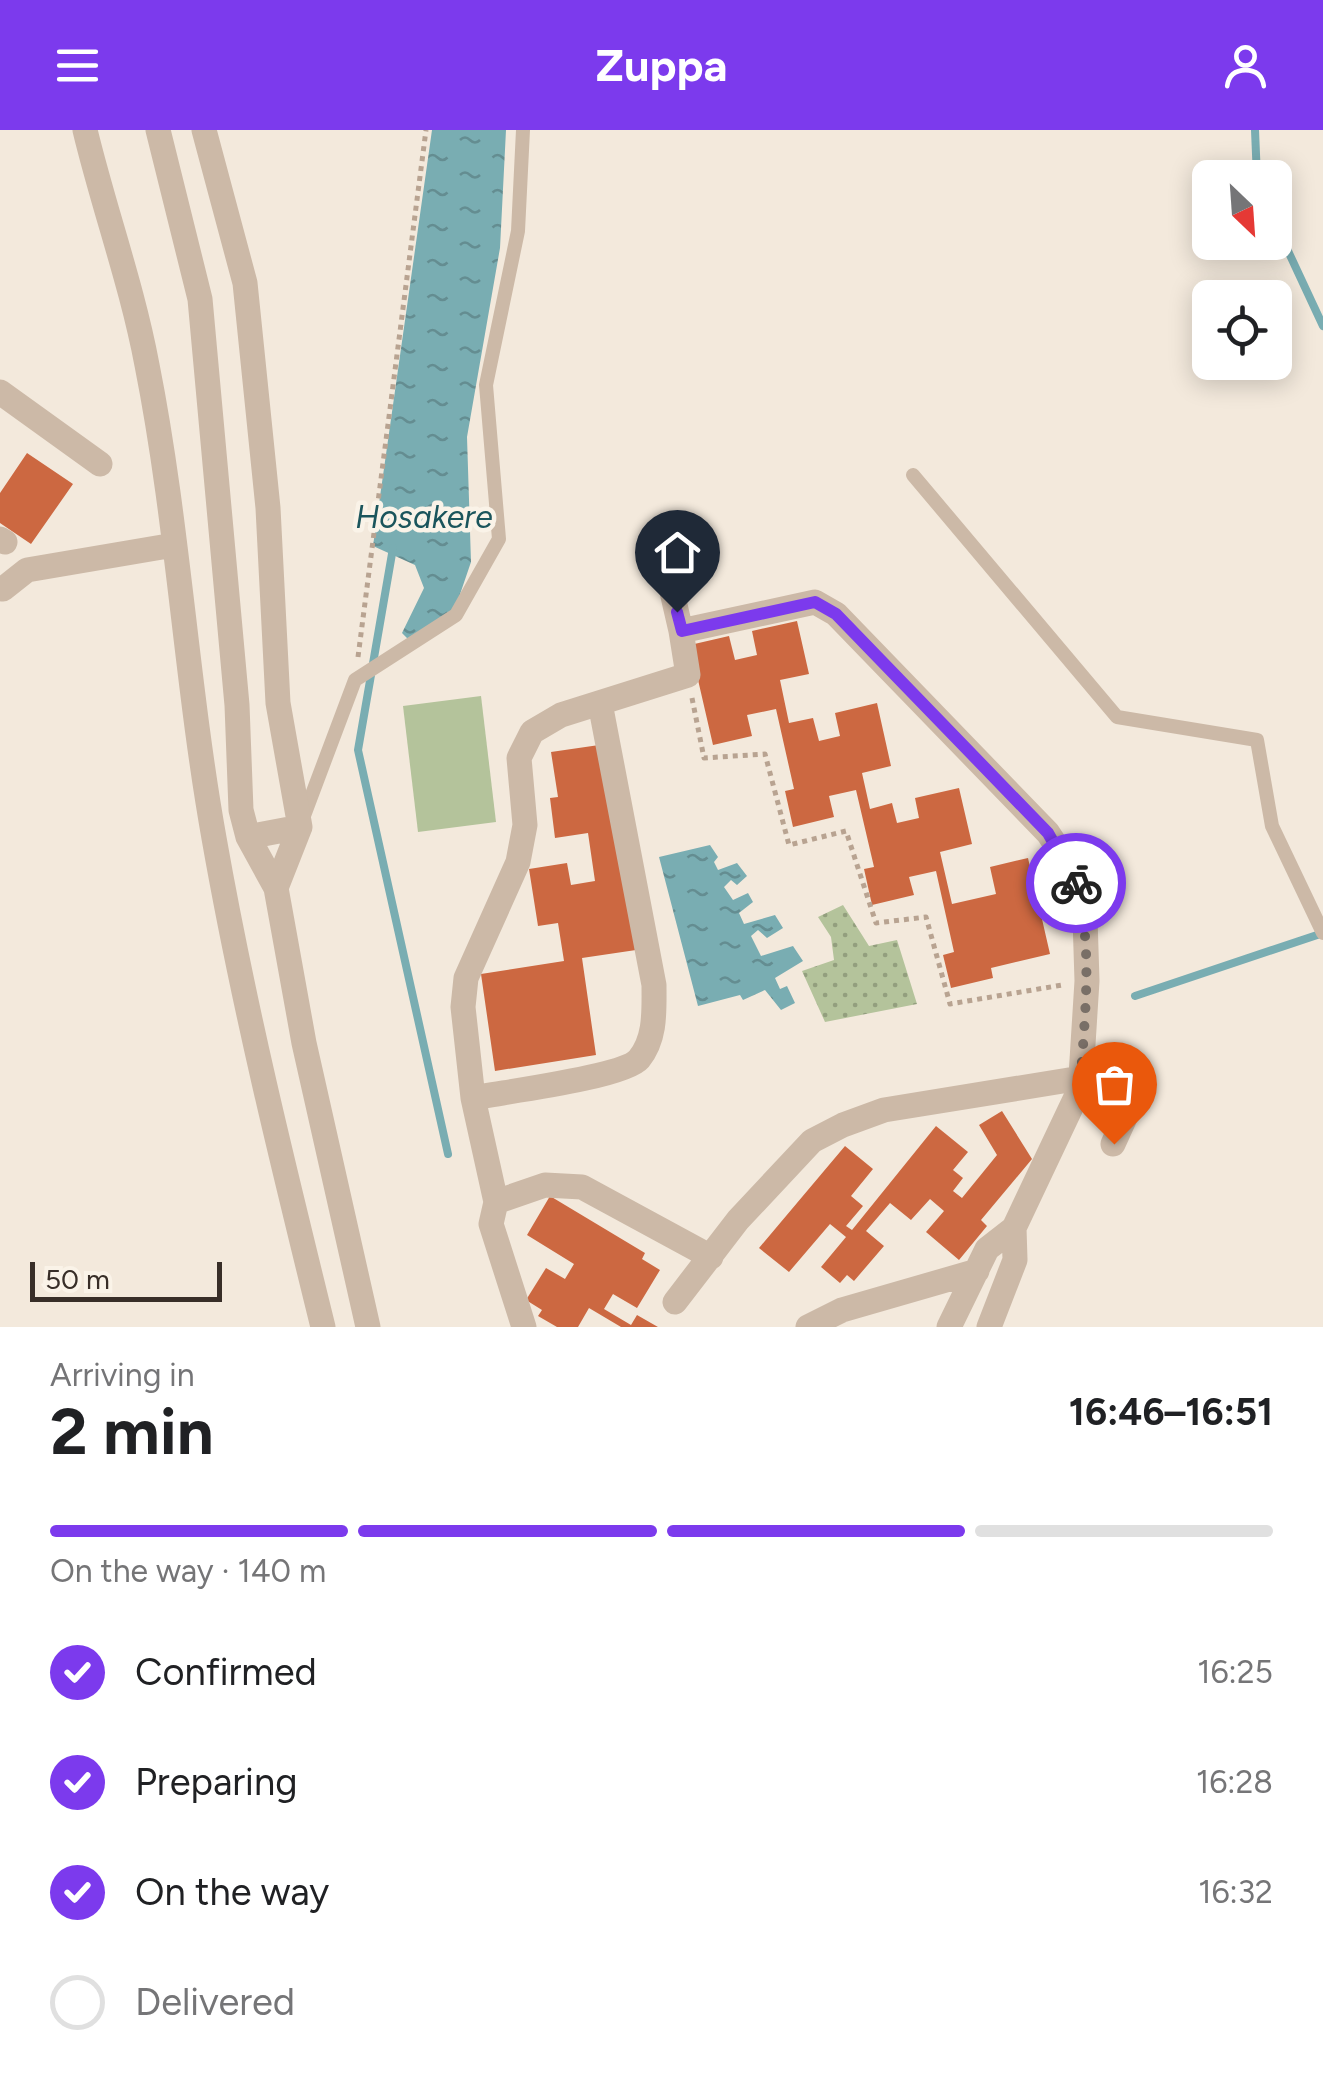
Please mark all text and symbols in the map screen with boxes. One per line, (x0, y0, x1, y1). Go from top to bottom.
icon: menu (50, 38, 105, 93)
text: Zuppa (595, 38, 728, 92)
icon: person (1218, 38, 1273, 93)
north arrow (1192, 160, 1292, 260)
map controls (1192, 160, 1292, 380)
button: locate (1192, 280, 1292, 380)
water label: Hosakere (355, 498, 493, 536)
pin (635, 510, 720, 613)
icon: home (650, 525, 705, 580)
courier (1026, 833, 1126, 933)
icon: bike (1049, 856, 1104, 911)
pin (1072, 1042, 1157, 1145)
icon: bag (1087, 1057, 1142, 1112)
scale bar (30, 1257, 222, 1302)
text: 50 m (45, 1262, 110, 1296)
text: Arriving in (50, 1356, 195, 1394)
text: 16:46–16:51 (1069, 1389, 1273, 1435)
text: 2 min (50, 1392, 214, 1470)
text: On the way · 140 m (50, 1552, 326, 1590)
icon: check (50, 1645, 105, 1700)
text: Confirmed (135, 1649, 317, 1695)
text: 16:25 (1197, 1653, 1273, 1691)
icon: check (50, 1755, 105, 1810)
text: Preparing (135, 1759, 297, 1805)
text: 16:28 (1196, 1763, 1273, 1801)
icon: check (50, 1865, 105, 1920)
text: On the way (135, 1869, 329, 1915)
text: 16:32 (1198, 1873, 1273, 1911)
text: Delivered (135, 1979, 295, 2025)

